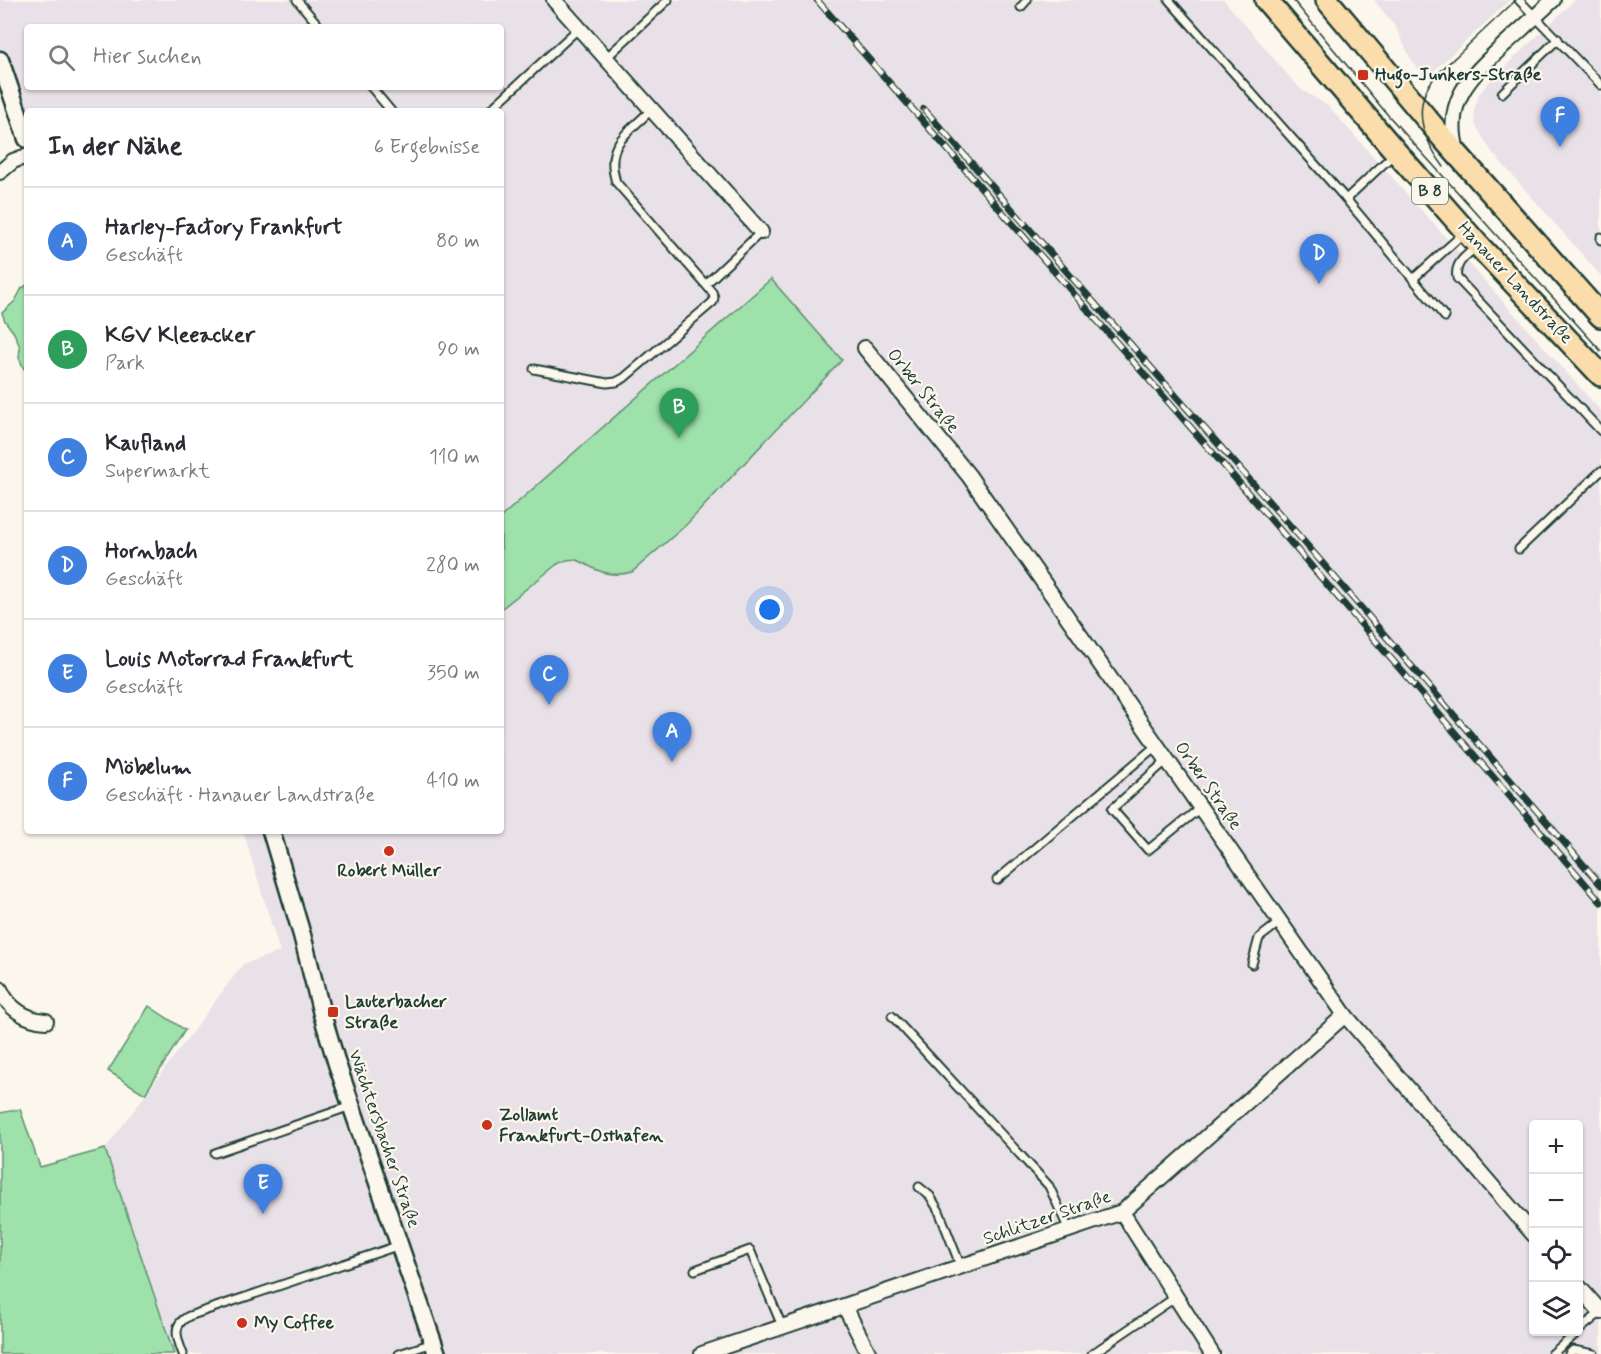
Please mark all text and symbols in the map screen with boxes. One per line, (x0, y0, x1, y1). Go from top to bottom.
search box (24, 24, 504, 90)
icon: search (45, 41, 78, 74)
text: Hier suchen (93, 43, 202, 71)
place label: Hugo-Junkers-Straße (1375, 63, 1541, 89)
marker: Hugo-Junkers-Straße (1356, 68, 1370, 82)
pin: F (1540, 98, 1580, 147)
text: In der Nähe (48, 130, 182, 164)
text: 6 Ergebnisse (374, 134, 480, 161)
road number: B 8 (1412, 178, 1448, 204)
text: Harley-Factory Frankfurt (105, 214, 342, 242)
street label: Hanauer Landstraße (1452, 217, 1578, 349)
text: A (61, 228, 74, 255)
text: 80 m (436, 228, 480, 255)
pin: D (1300, 234, 1338, 284)
text: Geschäft (105, 242, 183, 269)
text: KGV Kleeacker (105, 322, 255, 350)
text: B (61, 336, 74, 363)
text: 90 m (437, 336, 480, 363)
street label: Orber Straße (881, 343, 965, 439)
text: Park (105, 350, 145, 377)
pin: B (660, 388, 698, 438)
text: Kaufland (105, 430, 186, 458)
text: C (60, 444, 75, 471)
text: 110 m (429, 444, 480, 471)
text: Supermarkt (105, 458, 210, 485)
text: Hornbach (105, 538, 198, 566)
text: D (61, 552, 74, 579)
text: 280 m (426, 552, 480, 579)
text: Geschäft (105, 566, 183, 593)
your location (755, 595, 784, 624)
text: Louis Motorrad Frankfurt (105, 646, 354, 674)
pin: C (530, 656, 568, 705)
text: E (62, 660, 73, 687)
text: 350 m (427, 660, 480, 687)
text: Geschäft (105, 674, 183, 701)
pin: A (652, 712, 692, 762)
street label: Orber Straße (1169, 737, 1247, 835)
text: Möbelum (105, 754, 192, 782)
text: F (62, 768, 73, 795)
text: 410 m (426, 768, 480, 795)
text: Geschäft · Hanauer Landstraße (105, 782, 375, 809)
marker: Robert Müller (382, 844, 396, 858)
place label: Robert Müller (337, 859, 441, 883)
place label: Lauterbacher Straße (345, 990, 447, 1035)
marker: Lauterbacher Straße (326, 1005, 340, 1019)
street label: Wächtersbacher Straße (342, 1047, 426, 1231)
place label: Zollamt Frankfurt-Osthafen (499, 1103, 664, 1148)
marker: Zollamt Frankfurt-Osthafen (480, 1118, 494, 1132)
map controls (1529, 1120, 1583, 1336)
button: + (1529, 1120, 1583, 1174)
pin: E (244, 1164, 282, 1214)
button: − (1529, 1174, 1583, 1228)
street label: Schlitzer Straße (980, 1185, 1114, 1251)
button: locate (1529, 1228, 1583, 1282)
button: layers (1529, 1282, 1583, 1336)
place label: My Coffee (254, 1311, 334, 1335)
marker: My Coffee (235, 1316, 249, 1330)

